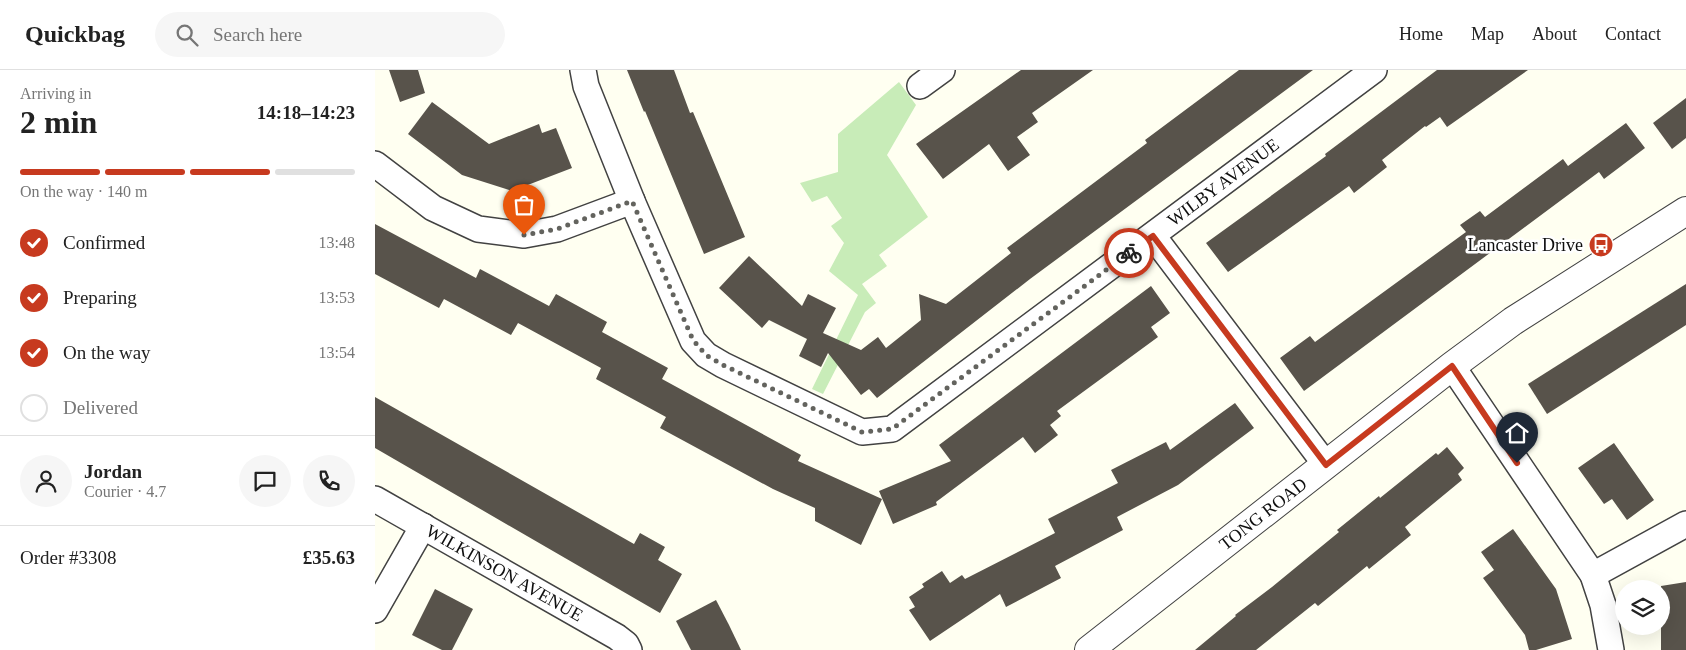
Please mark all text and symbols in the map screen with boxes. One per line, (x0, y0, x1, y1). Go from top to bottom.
search box (155, 12, 505, 57)
text: Quickbag (25, 21, 125, 47)
icon: search (173, 21, 201, 49)
text: Search here (213, 24, 302, 45)
text: Home (1399, 24, 1443, 44)
text: Map (1471, 24, 1504, 44)
text: About (1532, 24, 1577, 44)
text: Contact (1605, 24, 1661, 44)
text: Arriving in (20, 85, 92, 102)
text: 14:18–14:23 (257, 102, 355, 123)
text: 2 min (20, 104, 97, 140)
street label: WILBY AVENUE (1164, 134, 1283, 230)
text: On the way · 140 m (20, 183, 148, 200)
pin (503, 184, 545, 235)
icon: bag (510, 191, 538, 219)
courier (1104, 228, 1154, 278)
icon: check (20, 229, 48, 257)
text: Confirmed (63, 232, 145, 253)
bus stop icon: Lancaster Drive (1588, 232, 1614, 258)
text: 13:48 (319, 234, 355, 251)
place label: Lancaster Drive (1468, 235, 1583, 255)
icon: bike (1115, 239, 1143, 267)
icon: check (20, 284, 48, 312)
text: Preparing (63, 287, 137, 308)
text: 13:53 (319, 289, 355, 306)
icon: check (20, 339, 48, 367)
text: On the way (63, 342, 151, 363)
text: 13:54 (319, 344, 355, 361)
text: Delivered (63, 397, 138, 418)
pin (1496, 412, 1538, 463)
icon: home (1503, 419, 1531, 447)
button: person (20, 455, 72, 507)
button: chat (239, 455, 291, 507)
button: phone (303, 455, 355, 507)
text: Jordan (84, 461, 142, 482)
street label: TONG ROAD (1215, 474, 1311, 554)
text: Courier · 4.7 (84, 483, 166, 500)
street label: WILKINSON AVENUE (423, 520, 586, 625)
text: Order #3308 (20, 547, 117, 568)
text: £35.63 (303, 547, 355, 568)
map controls (1615, 580, 1670, 635)
button: layers (1615, 580, 1670, 635)

